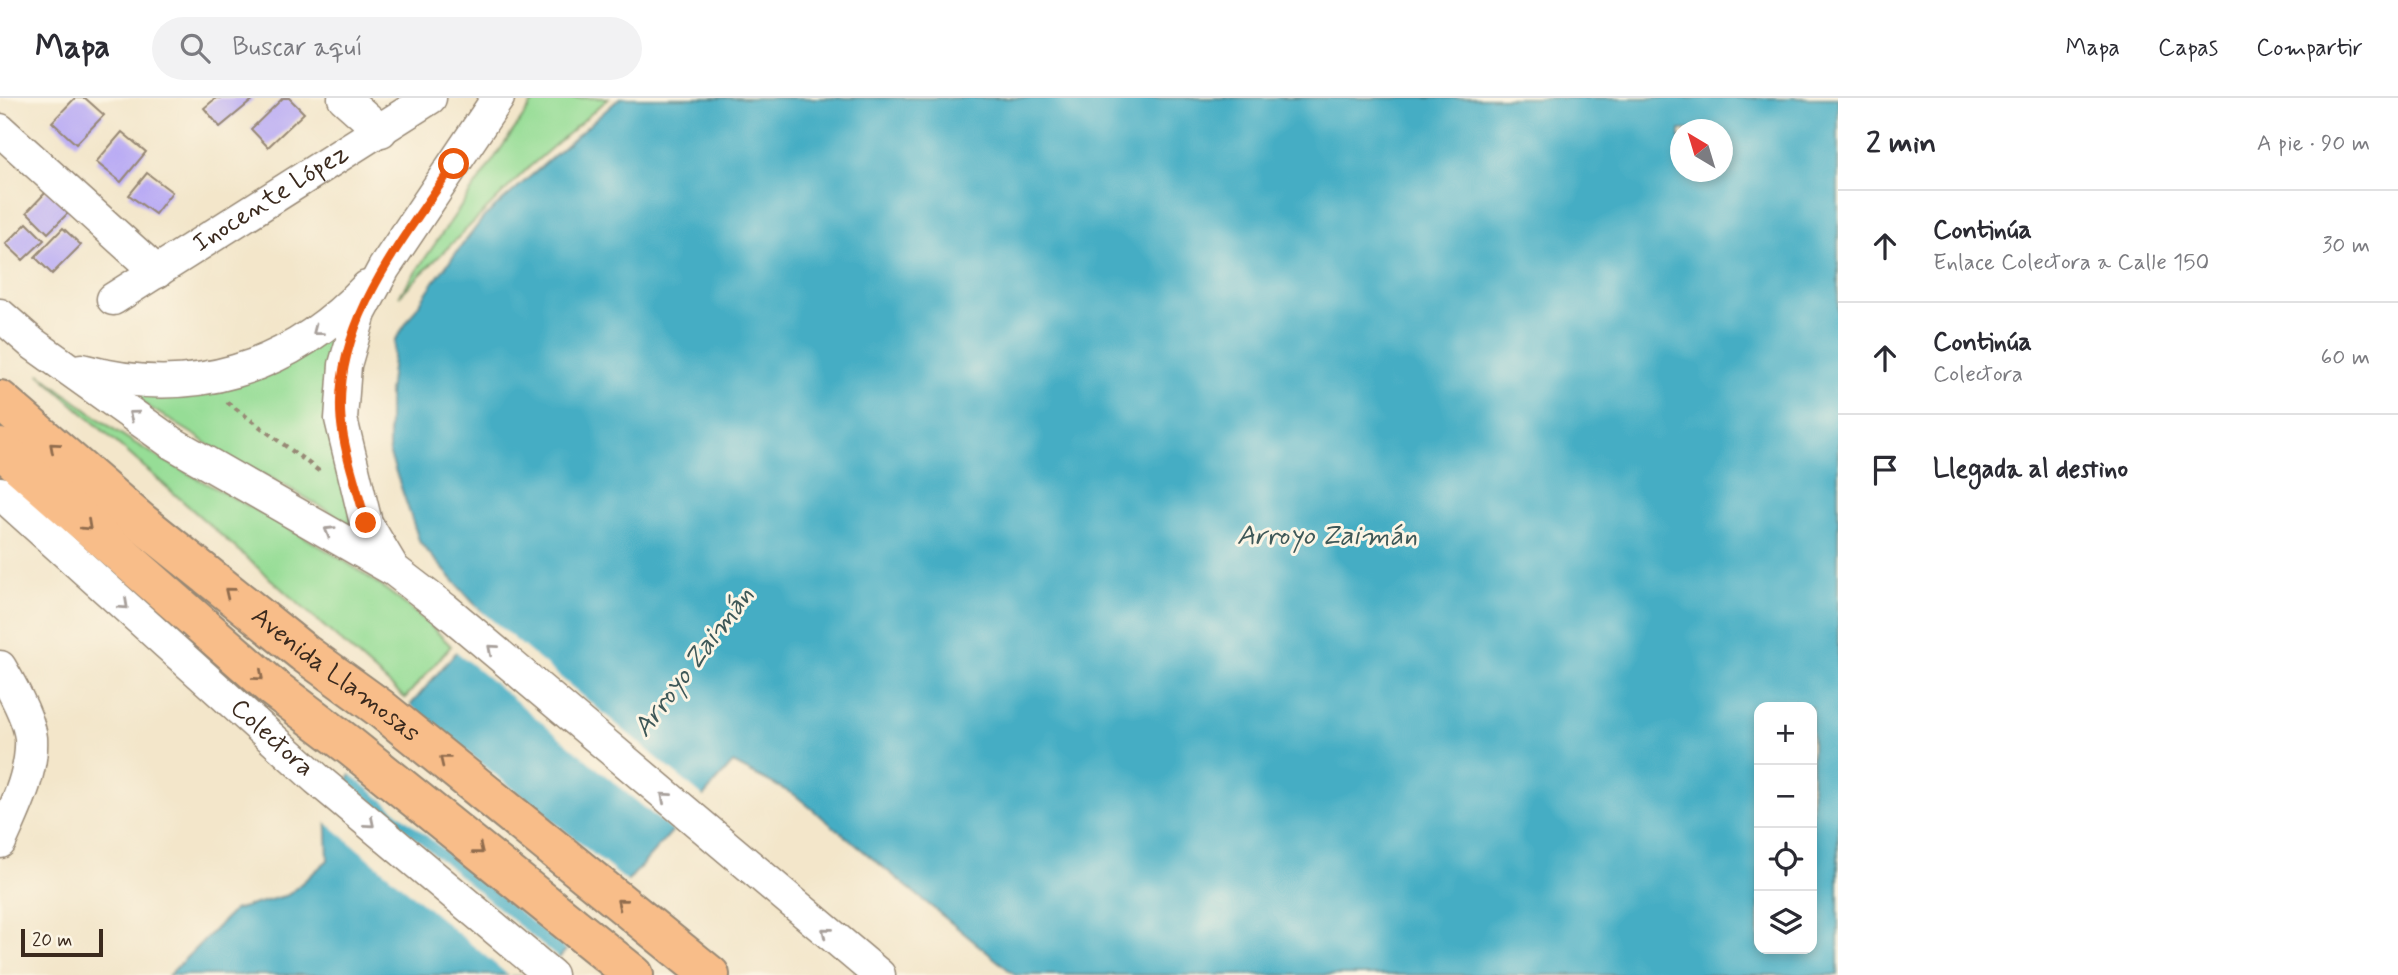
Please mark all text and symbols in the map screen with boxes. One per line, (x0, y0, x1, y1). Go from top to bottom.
search box (152, 17, 642, 80)
text: Mapa (35, 26, 110, 70)
icon: search (176, 29, 214, 67)
text: Buscar aquí (232, 31, 363, 65)
text: Mapa (2065, 33, 2120, 64)
text: Capas (2158, 33, 2218, 64)
text: Compartir (2256, 33, 2363, 64)
north arrow (1670, 119, 1733, 182)
text: 2 min (1866, 124, 1936, 163)
text: A pie · 90 m (2257, 129, 2370, 159)
street label: Inocente López (187, 137, 355, 261)
route start (438, 148, 469, 179)
text: Continúa (1933, 214, 2032, 248)
icon: ahead (1866, 227, 1904, 265)
text: 30 m (2322, 231, 2370, 261)
text: Enlace Colectora a Calle 150 (1933, 248, 2209, 278)
one-way arrow (312, 323, 325, 336)
text: Continúa (1933, 326, 2032, 360)
icon: ahead (1866, 339, 1904, 377)
text: 60 m (2321, 343, 2370, 373)
text: Colectora (1933, 360, 2023, 390)
one-way arrow (128, 411, 141, 424)
one-way arrow (49, 443, 62, 455)
icon: arrive (1866, 451, 1904, 489)
text: Llegada al destino (1933, 453, 2128, 487)
route end (350, 507, 381, 538)
one-way arrow (79, 518, 92, 531)
water label: Arroyo Zaimán (1237, 518, 1417, 555)
one-way arrow (323, 527, 336, 540)
water label: Arroyo Zaimán (625, 579, 763, 745)
one-way arrow (224, 588, 237, 600)
one-way arrow (115, 596, 128, 609)
street label: Avenida Llamosas (244, 600, 427, 751)
one-way arrow (487, 645, 500, 657)
one-way arrow (250, 668, 263, 680)
street label: Colectora (223, 691, 321, 785)
map controls (1754, 702, 1817, 954)
button: + (1754, 702, 1817, 765)
one-way arrow (440, 755, 452, 768)
button: − (1754, 765, 1817, 828)
one-way arrow (660, 793, 673, 805)
one-way arrow (361, 815, 374, 827)
button: locate (1754, 828, 1817, 891)
one-way arrow (471, 842, 484, 854)
button: layers (1754, 891, 1817, 954)
one-way arrow (617, 899, 630, 911)
scale bar (21, 926, 103, 958)
one-way arrow (821, 927, 833, 940)
text: 20 m (32, 928, 72, 953)

